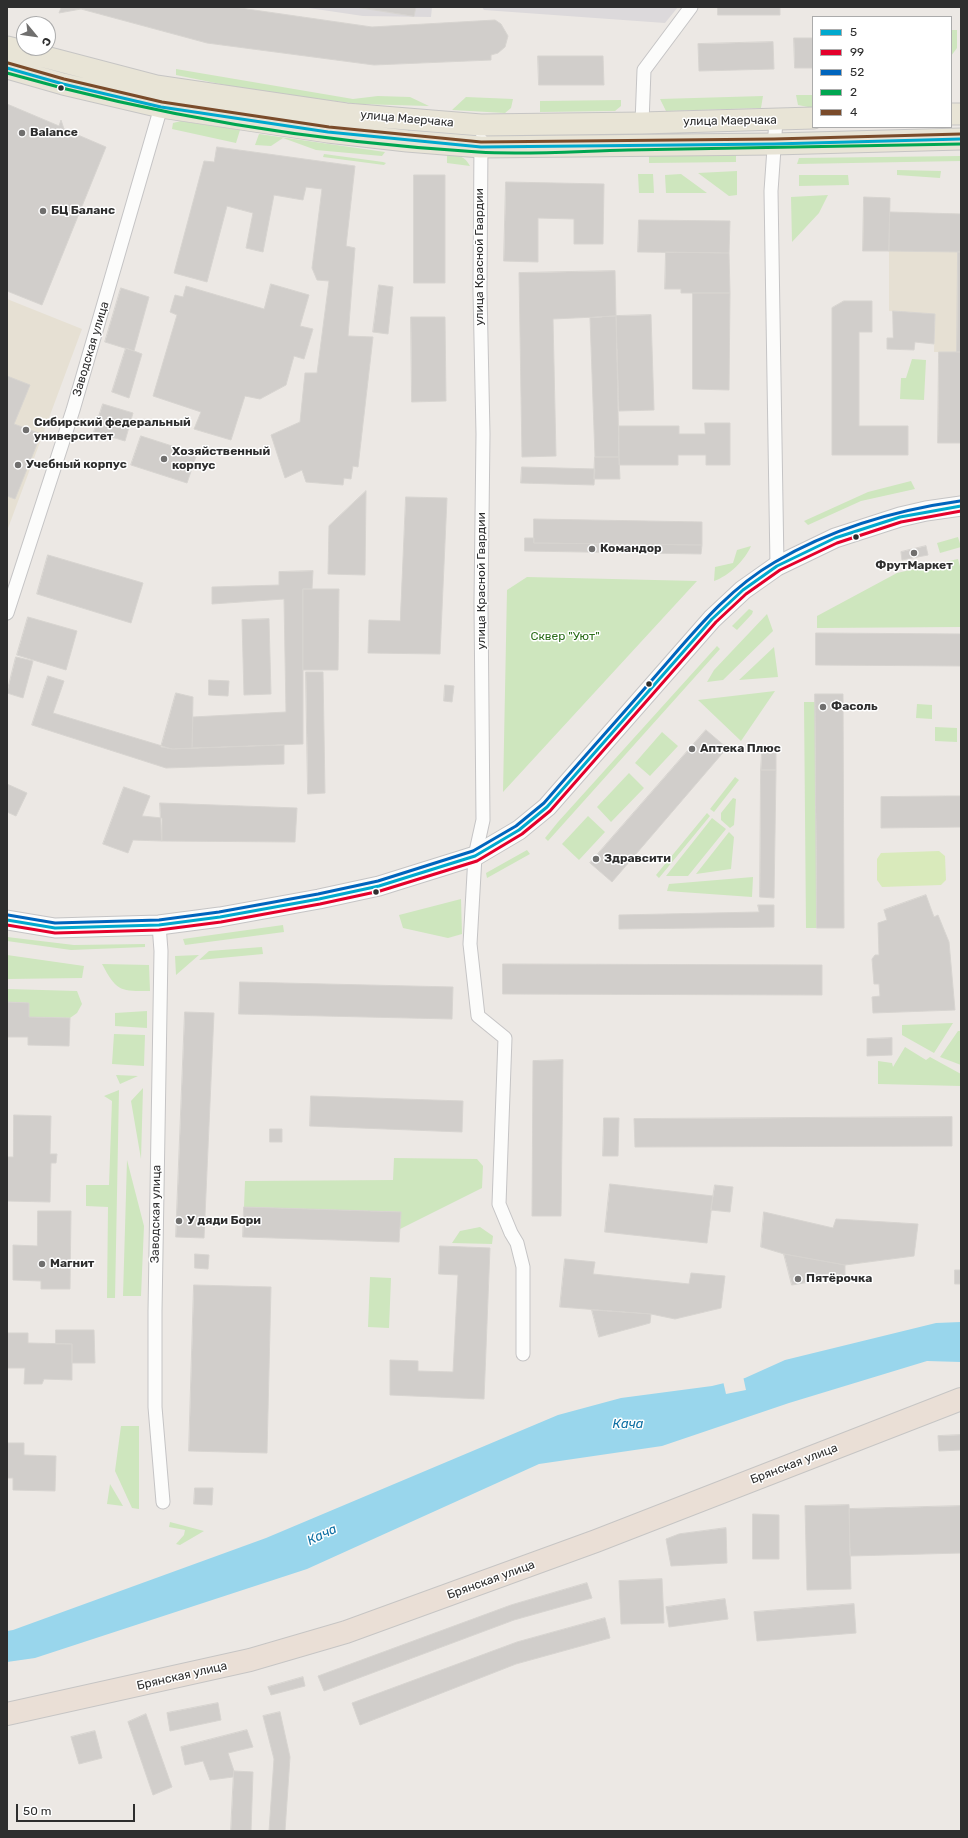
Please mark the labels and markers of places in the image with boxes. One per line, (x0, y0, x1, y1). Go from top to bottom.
unlabelled marker (56, 83, 66, 93)
place label: Balance (30, 126, 78, 140)
marker: Balance (17, 128, 27, 138)
place label: БЦ Баланс (51, 204, 115, 218)
marker: БЦ Баланс (38, 206, 48, 216)
place label: Сибирский федеральный университет (34, 416, 191, 444)
marker: Сибирский федеральный университет (21, 425, 31, 435)
place label: Хозяйственный корпус (172, 445, 270, 473)
marker: Хозяйственный корпус (159, 454, 169, 464)
place label: Учебный корпус (26, 458, 127, 472)
marker: Учебный корпус (13, 460, 23, 470)
unlabelled marker (851, 532, 861, 542)
place label: Командор (600, 542, 662, 556)
marker: Командор (587, 544, 597, 554)
marker: ФрутМаркет (909, 548, 919, 558)
place label: ФрутМаркет (875, 559, 953, 573)
unlabelled marker (644, 679, 654, 689)
place label: Фасоль (831, 700, 878, 714)
marker: Фасоль (818, 702, 828, 712)
place label: Аптека Плюс (700, 742, 781, 756)
marker: Аптека Плюс (687, 744, 697, 754)
place label: Здравсити (604, 852, 671, 866)
marker: Здравсити (591, 854, 601, 864)
unlabelled marker (371, 887, 381, 897)
place label: У дяди Бори (187, 1214, 261, 1228)
marker: У дяди Бори (174, 1216, 184, 1226)
place label: Магнит (50, 1257, 94, 1271)
marker: Магнит (37, 1259, 47, 1269)
place label: Пятёрочка (806, 1272, 872, 1286)
marker: Пятёрочка (793, 1274, 803, 1284)

